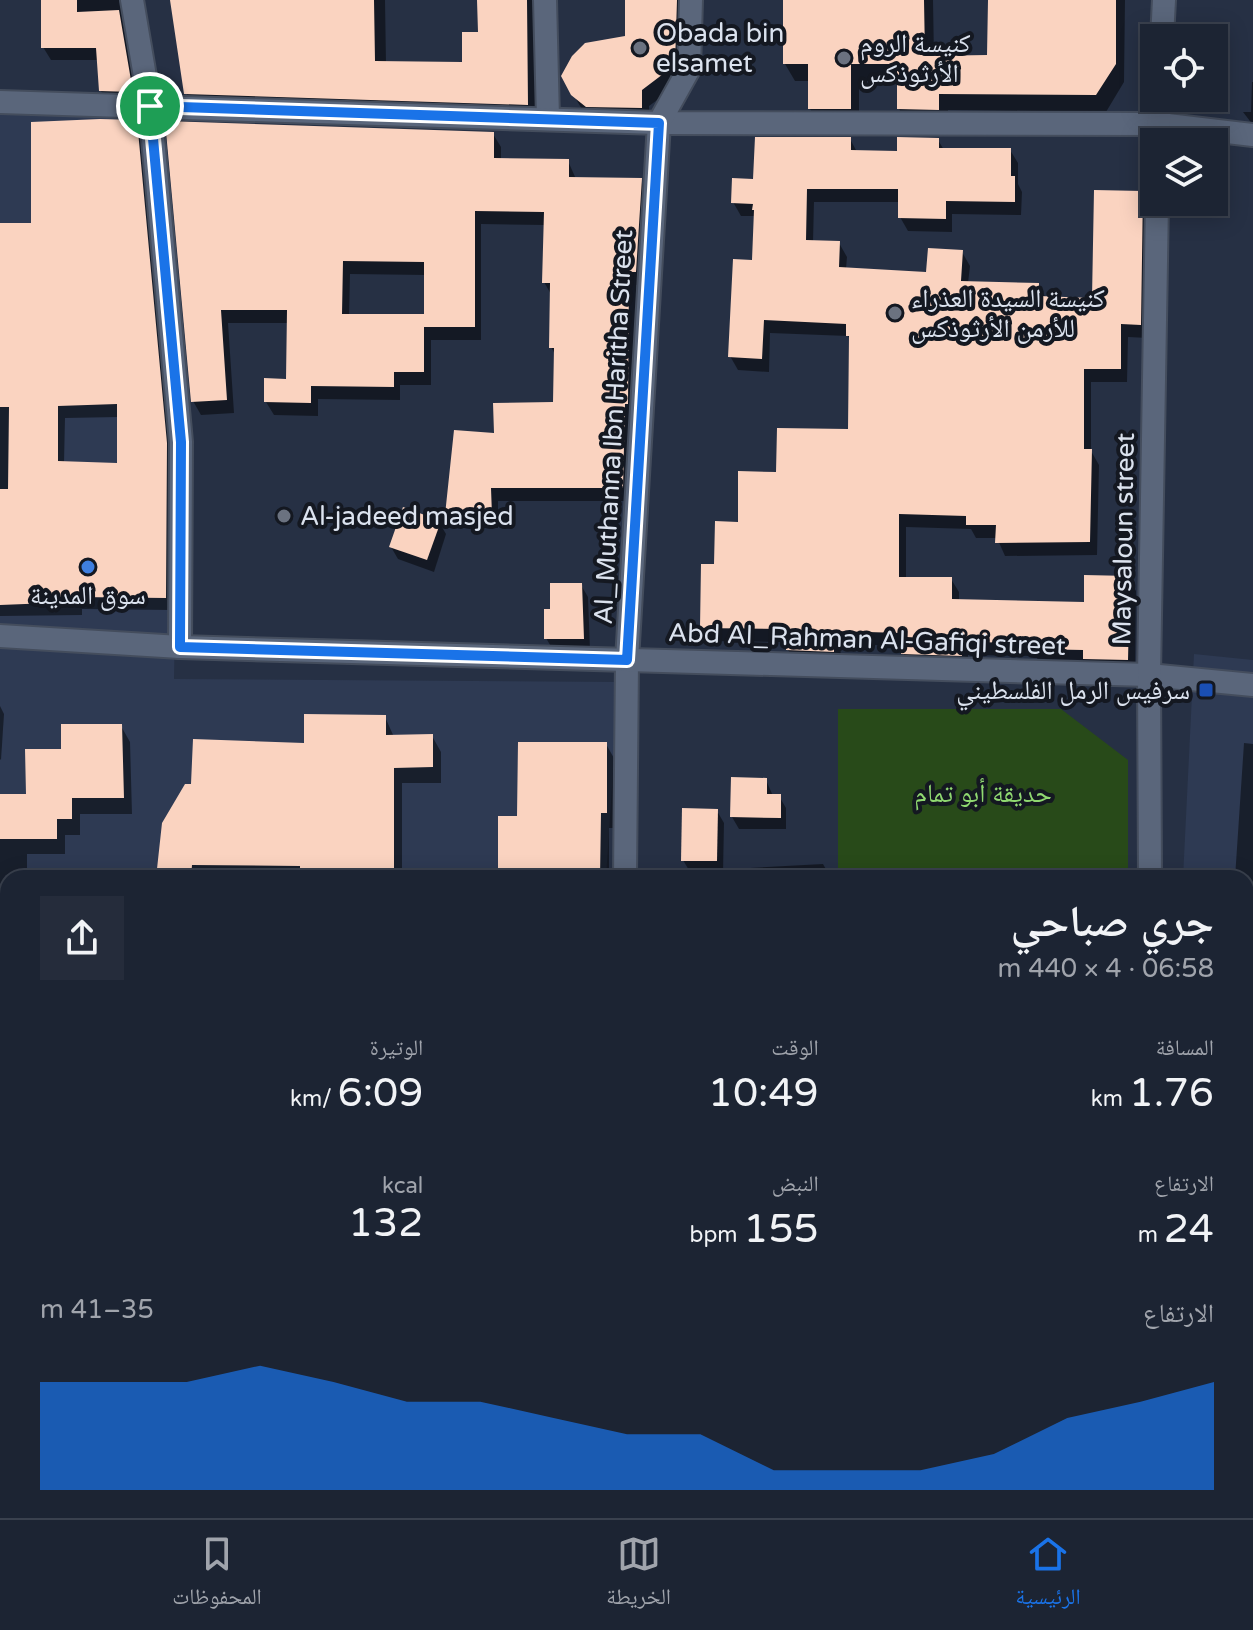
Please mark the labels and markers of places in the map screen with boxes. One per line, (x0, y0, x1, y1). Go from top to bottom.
place label: Obada bin elsamet (656, 18, 784, 79)
place label: كنيسة الروم الأرثوذكس (860, 28, 971, 89)
marker: Obada bin elsamet (631, 39, 649, 57)
marker: كنيسة الروم الأرثوذكس (835, 49, 853, 67)
pin (116, 72, 184, 140)
place label: كنيسة السيدة العذراء للأرمن الأرثوذكس (911, 283, 1105, 344)
marker: كنيسة السيدة العذراء للأرمن الأرثوذكس (886, 304, 904, 322)
place label: Al-jadeed masjed (300, 501, 514, 532)
marker: Al-jadeed masjed (275, 507, 293, 525)
marker: سوق المدينة (79, 558, 97, 576)
place label: سوق المدينة (30, 580, 146, 611)
place label: سرفيس الرمل الفلسطيني (956, 675, 1190, 711)
marker: سرفيس الرمل الفلسطيني (1197, 681, 1215, 699)

